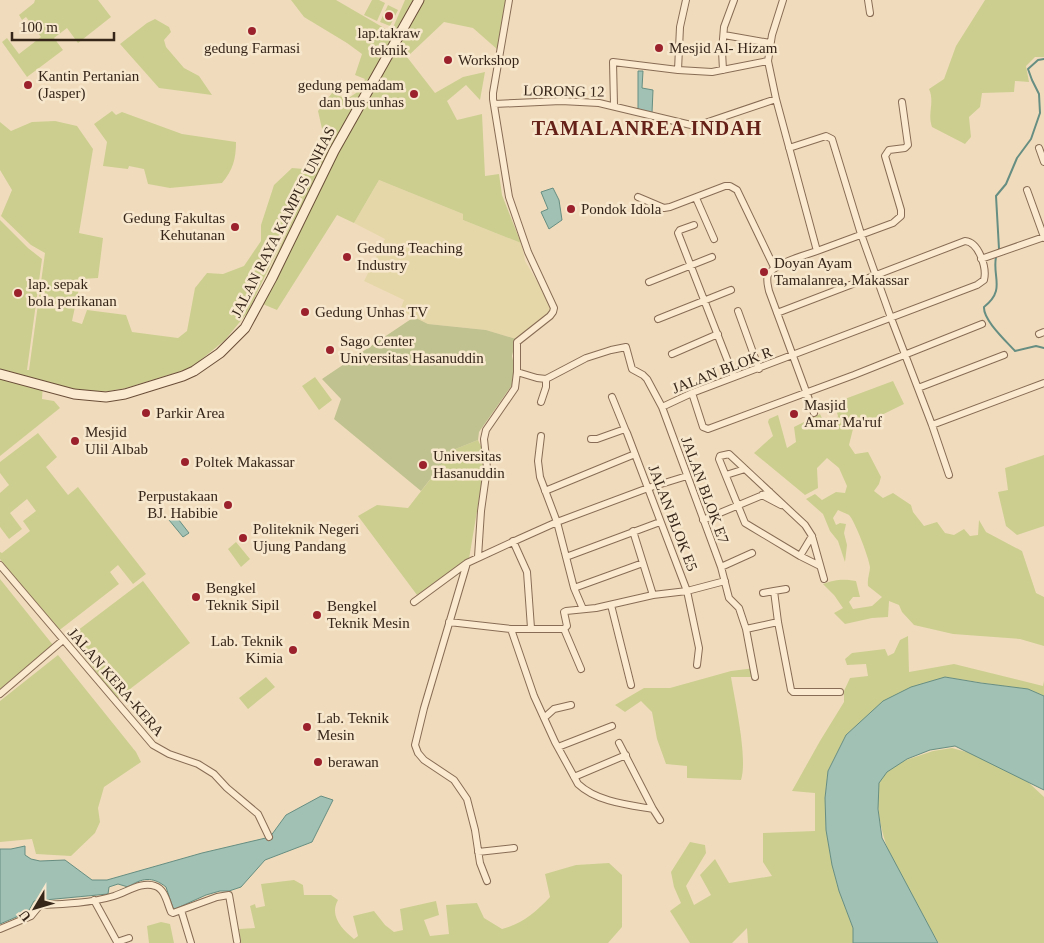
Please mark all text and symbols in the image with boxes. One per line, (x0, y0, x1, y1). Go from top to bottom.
scale bar (12, 10, 115, 42)
marker: lap.takraw teknik (383, 10, 395, 22)
text: 100 m (20, 19, 58, 35)
marker: gedung Farmasi (246, 25, 258, 37)
place label: lap.takraw teknik (358, 25, 421, 58)
place label: gedung Farmasi (204, 40, 300, 56)
place label: Mesjid Al- Hizam (669, 40, 778, 56)
marker: Mesjid Al- Hizam (653, 42, 665, 54)
place label: Workshop (458, 52, 519, 68)
marker: Workshop (442, 54, 454, 66)
place label: Kantin Pertanian (Jasper) (38, 68, 140, 102)
place label: gedung pemadam dan bus unhas (298, 77, 404, 110)
marker: Kantin Pertanian (Jasper) (22, 79, 34, 91)
street label: LORONG 12 (523, 82, 605, 100)
marker: gedung pemadam dan bus unhas (408, 88, 420, 100)
district label: TAMALANREA INDAH (532, 117, 762, 139)
street label: JALAN RAYA KAMPUS UNHAS (228, 124, 338, 320)
place label: Pondok Idola (581, 201, 662, 217)
marker: Pondok Idola (565, 203, 577, 215)
place label: Gedung Fakultas Kehutanan (123, 210, 225, 243)
marker: Gedung Fakultas Kehutanan (229, 221, 241, 233)
place label: Gedung Teaching Industry (357, 240, 463, 273)
marker: Gedung Teaching Industry (341, 251, 353, 263)
place label: Doyan Ayam Tamalanrea, Makassar (774, 255, 909, 288)
marker: Doyan Ayam Tamalanrea, Makassar (758, 266, 770, 278)
place label: lap. sepak bola perikanan (28, 276, 117, 309)
marker: lap. sepak bola perikanan (12, 287, 24, 299)
place label: Gedung Unhas TV (315, 304, 428, 320)
marker: Gedung Unhas TV (299, 306, 311, 318)
place label: Sago Center Universitas Hasanuddin (340, 333, 484, 366)
marker: Sago Center Universitas Hasanuddin (324, 344, 336, 356)
street label: JALAN BLOK R (670, 344, 774, 396)
place label: Masjid Amar Ma'ruf (804, 397, 882, 430)
place label: Parkir Area (156, 405, 225, 421)
marker: Parkir Area (140, 407, 152, 419)
marker: Masjid Amar Ma'ruf (788, 408, 800, 420)
place label: Mesjid Ulil Albab (85, 424, 148, 457)
street label: JALAN BLOK E7 (678, 434, 732, 546)
marker: Mesjid Ulil Albab (69, 435, 81, 447)
place label: Universitas Hasanuddin (433, 448, 505, 481)
place label: Poltek Makassar (195, 454, 295, 470)
marker: Poltek Makassar (179, 456, 191, 468)
marker: Universitas Hasanuddin (417, 459, 429, 471)
street label: JALAN BLOK E5 (645, 463, 701, 573)
place label: Perpustakaan BJ. Habibie (138, 488, 218, 521)
marker: Perpustakaan BJ. Habibie (222, 499, 234, 511)
place label: Politeknik Negeri Ujung Pandang (253, 521, 359, 554)
marker: Politeknik Negeri Ujung Pandang (237, 532, 249, 544)
place label: Bengkel Teknik Sipil (206, 580, 280, 613)
marker: Bengkel Teknik Sipil (190, 591, 202, 603)
place label: Bengkel Teknik Mesin (327, 598, 410, 631)
marker: Bengkel Teknik Mesin (311, 609, 323, 621)
street label: JALAN KERA-KERA (65, 625, 167, 739)
place label: Lab. Teknik Kimia (211, 633, 283, 666)
marker: Lab. Teknik Kimia (287, 644, 299, 656)
place label: Lab. Teknik Mesin (317, 710, 389, 743)
marker: Lab. Teknik Mesin (301, 721, 313, 733)
place label: berawan (328, 754, 379, 770)
marker: berawan (312, 756, 324, 768)
north arrow (10, 883, 60, 933)
text: U (16, 907, 34, 924)

